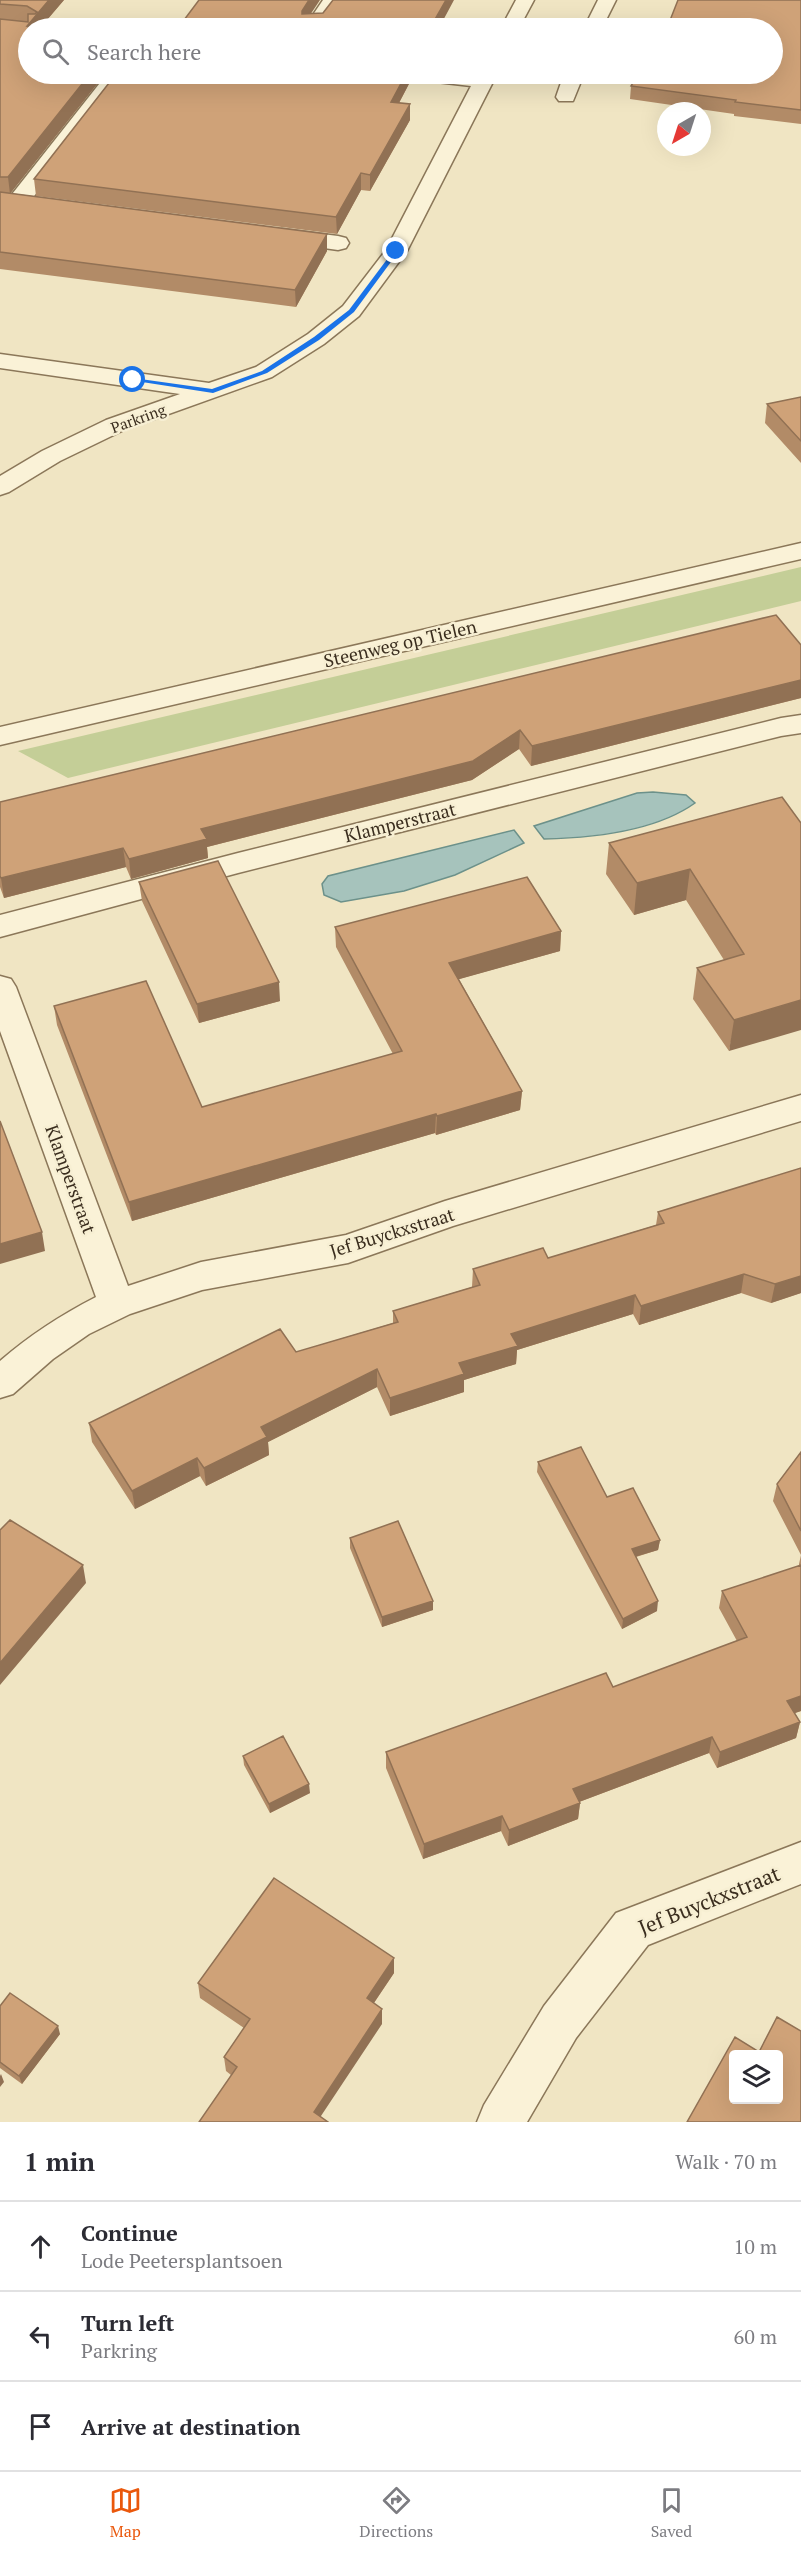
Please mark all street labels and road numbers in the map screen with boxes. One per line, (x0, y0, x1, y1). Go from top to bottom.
street label: Parkring (108, 398, 169, 437)
street label: Steenweg op Tielen (321, 614, 479, 672)
street label: Klamperstraat (342, 796, 459, 847)
street label: Klamperstraat (40, 1121, 102, 1237)
street label: Jef Buyckxstraat (327, 1202, 457, 1262)
street label: Jef Buyckxstraat (634, 1859, 784, 1941)

